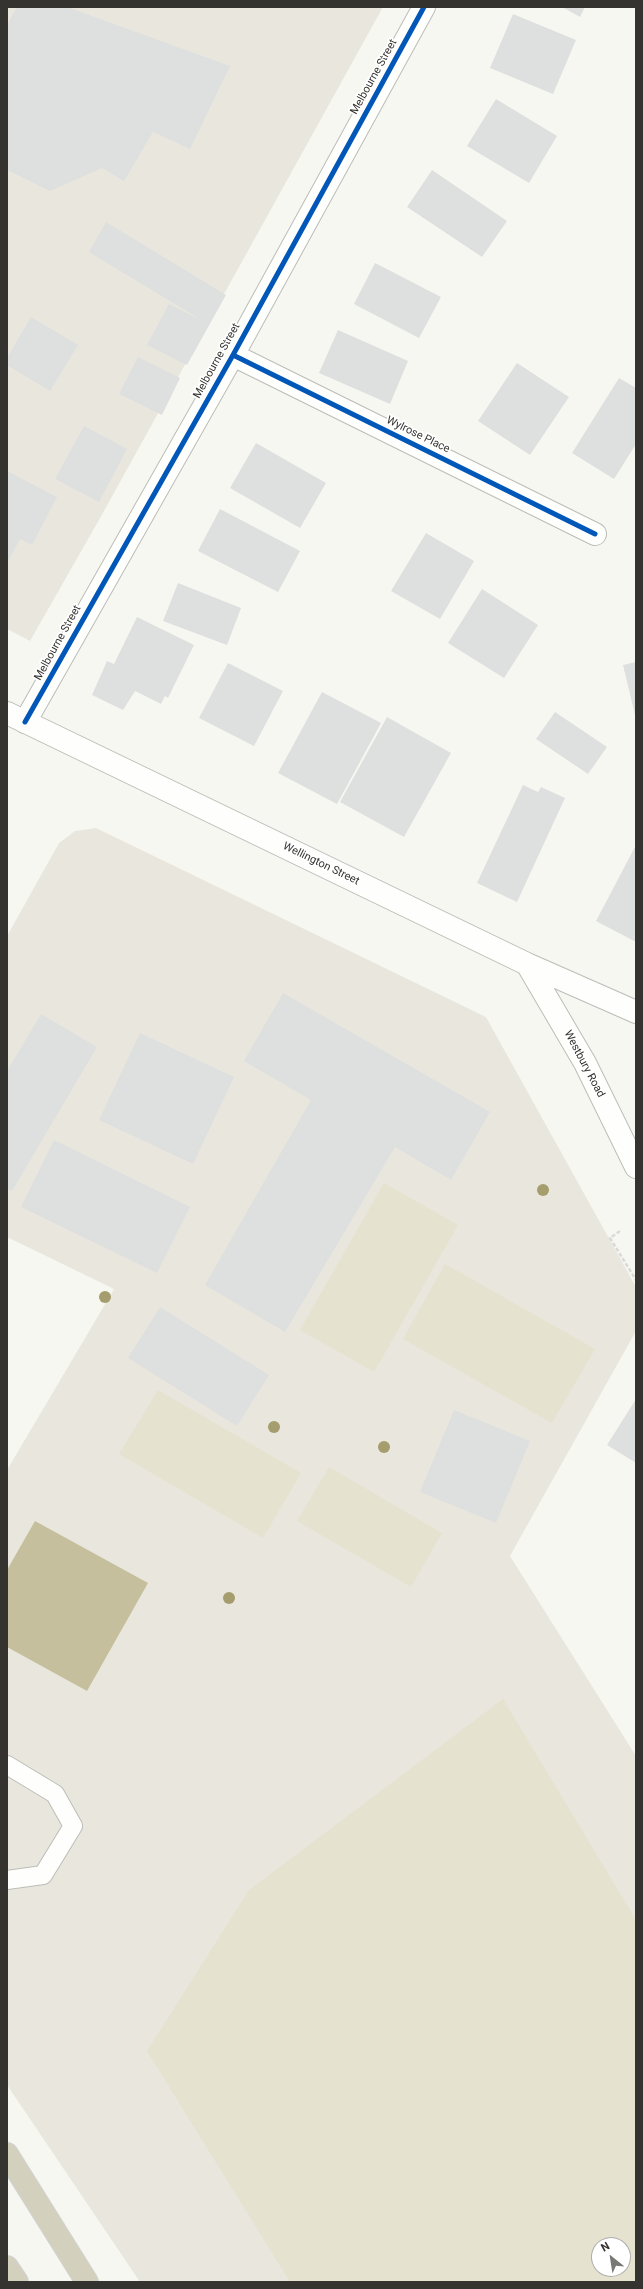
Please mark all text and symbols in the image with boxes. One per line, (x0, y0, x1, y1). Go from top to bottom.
street label: Melbourne Street (348, 37, 400, 117)
street label: Melbourne Street (191, 321, 243, 401)
street label: Wylrose Place (384, 414, 452, 456)
street label: Melbourne Street (32, 603, 84, 683)
street label: Wellington Street (281, 840, 361, 888)
street label: Westbury Road (561, 1028, 607, 1100)
north arrow (591, 2237, 631, 2277)
text: N (599, 2239, 612, 2255)

